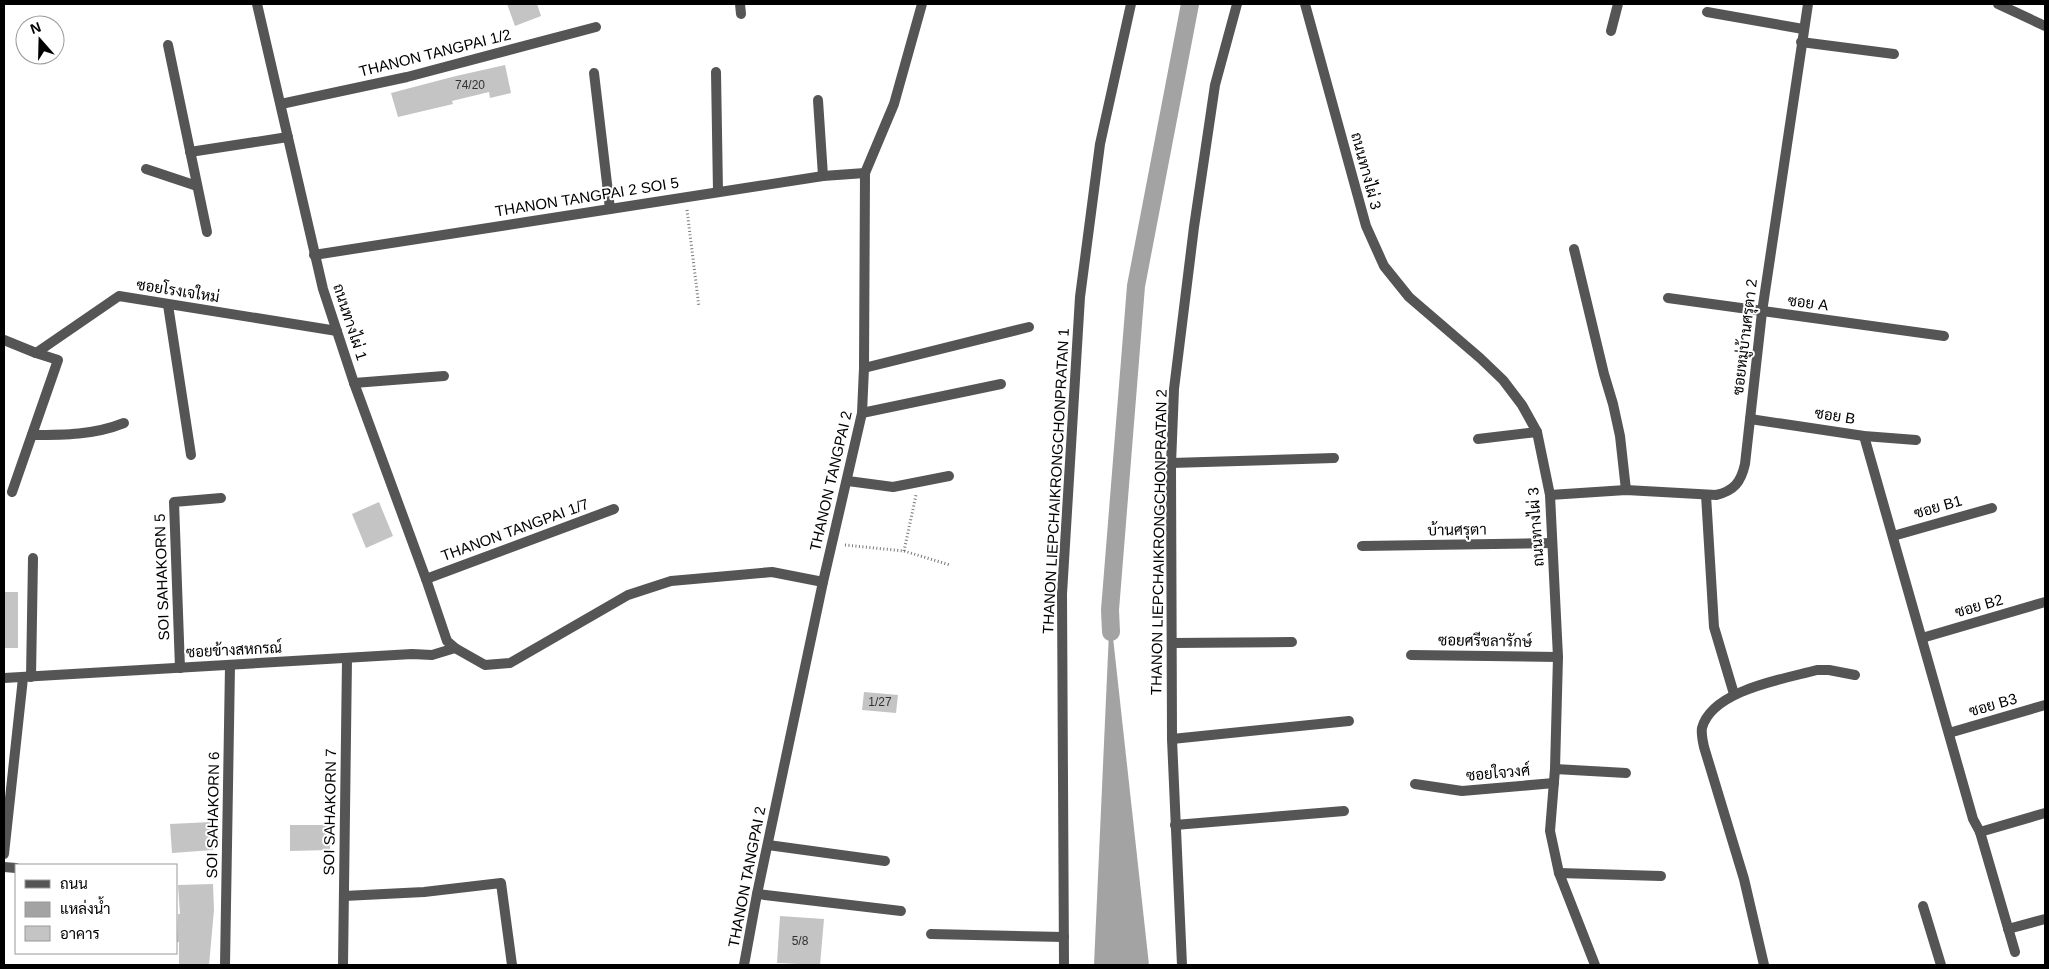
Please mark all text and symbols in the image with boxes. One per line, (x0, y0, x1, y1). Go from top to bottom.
north arrow (15, 15, 65, 65)
text: N (28, 19, 43, 37)
street label: THANON TANGPAI 1/2 (357, 25, 513, 80)
house number: 74/20 (455, 78, 485, 92)
street label: ถนนทางไผ่ 3 (1348, 130, 1386, 211)
street label: THANON TANGPAI 2 SOI 5 (494, 174, 680, 219)
street label: ซอยโรงเจใหม่ (135, 275, 221, 305)
street label: ซอยหมู่บ้านศรุตา 2 (1728, 278, 1763, 396)
street label: ถนนทางไผ่ 1 (330, 281, 372, 362)
street label: ซอย A (1787, 292, 1829, 313)
street label: THANON LIEPCHAIKRONGCHONPRATAN 1 (1039, 328, 1072, 634)
street label: THANON LIEPCHAIKRONGCHONPRATAN 2 (1147, 389, 1170, 695)
street label: ซอย B (1814, 404, 1857, 427)
street label: THANON TANGPAI 2 (806, 409, 855, 553)
street label: ถนนทางไผ่ 3 (1523, 487, 1547, 567)
street label: ซอย B1 (1912, 492, 1964, 521)
street label: THANON TANGPAI 1/7 (439, 495, 591, 564)
street label: SOI SAHAKORN 5 (151, 513, 172, 641)
street label: บ้านศรุตา (1427, 519, 1487, 542)
street label: ซอย B2 (1953, 591, 2005, 620)
street label: ซอยศรีชลารักษ์ (1438, 630, 1533, 650)
street label: ซอยข้างสหกรณ์ (185, 637, 282, 661)
street label: ซอย B3 (1967, 690, 2019, 719)
house number: 1/27 (868, 695, 892, 709)
street label: SOI SAHAKORN 7 (320, 749, 339, 875)
street label: SOI SAHAKORN 6 (203, 752, 222, 878)
street label: ซอยใจวงศ์ (1465, 760, 1531, 784)
street label: THANON TANGPAI 2 (724, 805, 769, 949)
legend (15, 864, 178, 954)
text: ถนน (60, 875, 88, 892)
text: แหล่งน้ำ (60, 896, 111, 917)
text: อาคาร (60, 925, 100, 942)
house number: 5/8 (792, 934, 809, 948)

